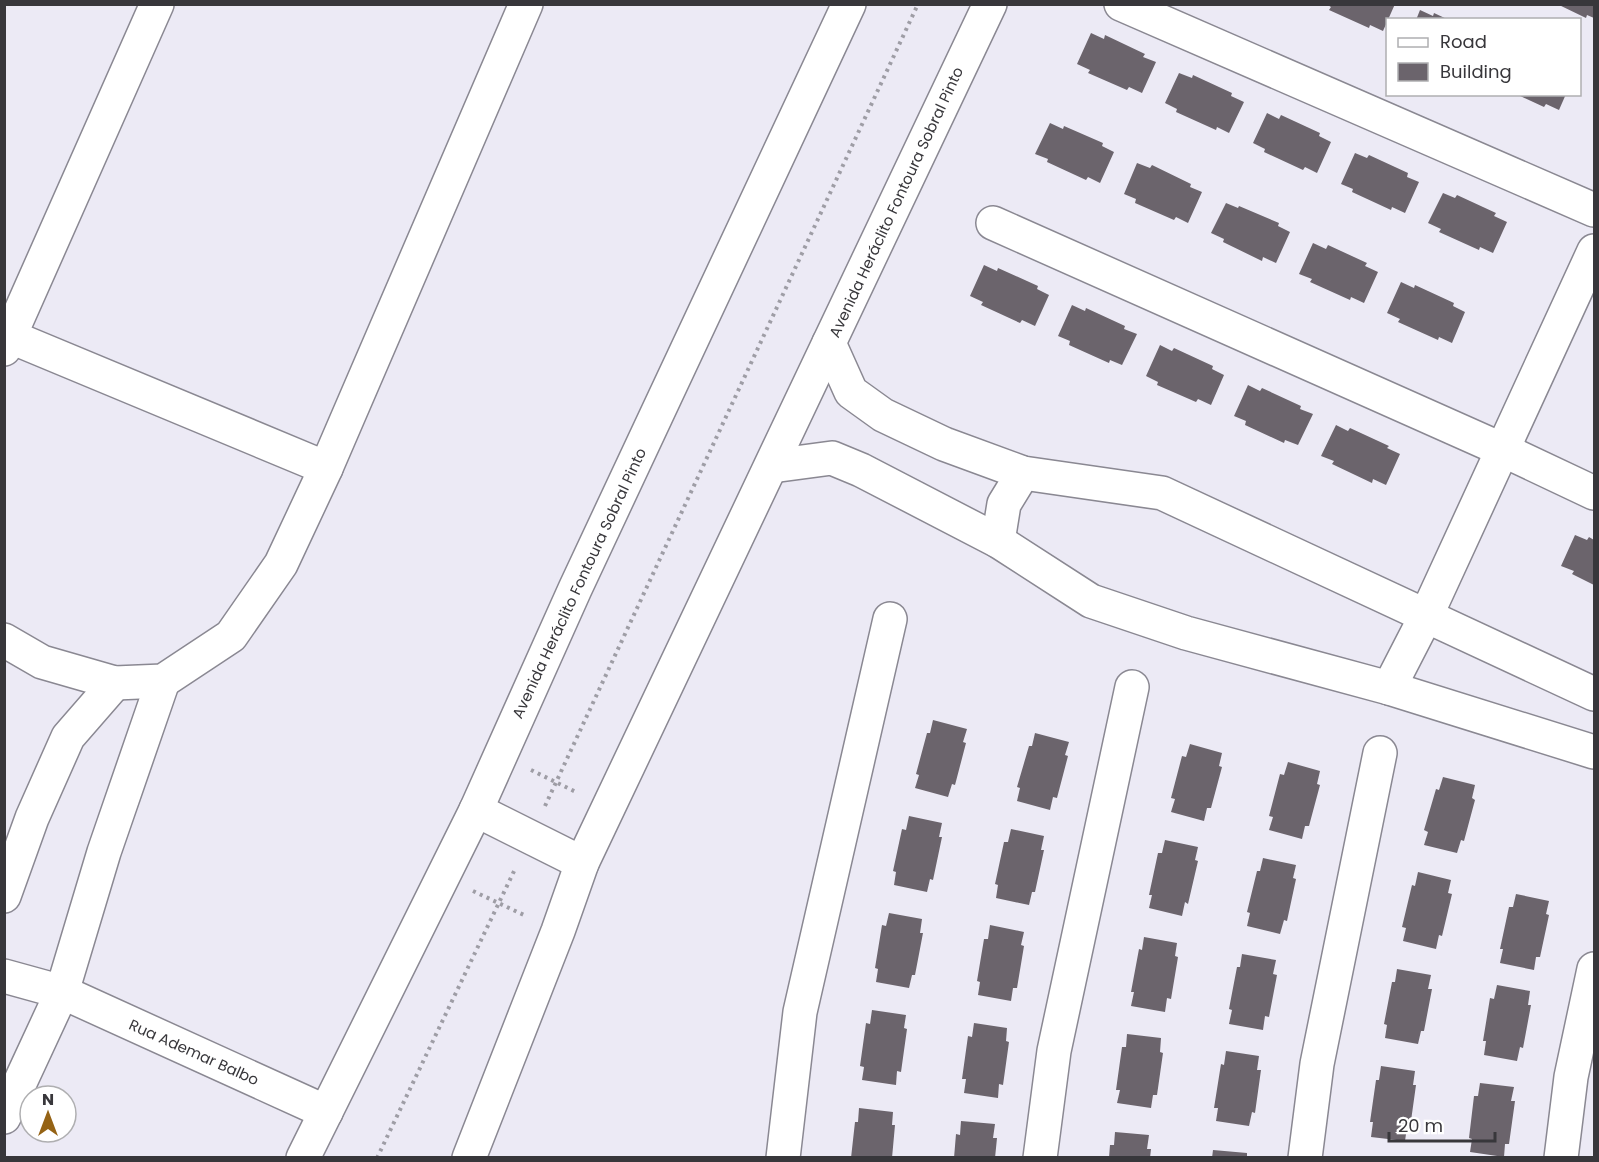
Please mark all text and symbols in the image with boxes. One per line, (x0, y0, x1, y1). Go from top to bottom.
legend (1386, 18, 1581, 96)
text: Road (1440, 29, 1487, 54)
text: Building (1440, 59, 1512, 84)
street label: Avenida Heráclito Fontoura Sobral Pinto (824, 63, 968, 341)
street label: Avenida Heráclito Fontoura Sobral Pinto (507, 444, 651, 722)
street label: Rua Ademar Balbo (126, 1014, 262, 1090)
north arrow (18, 1084, 78, 1144)
text: N (42, 1088, 54, 1111)
scale bar (1389, 1105, 1496, 1143)
text: 20 m (1398, 1113, 1443, 1138)

